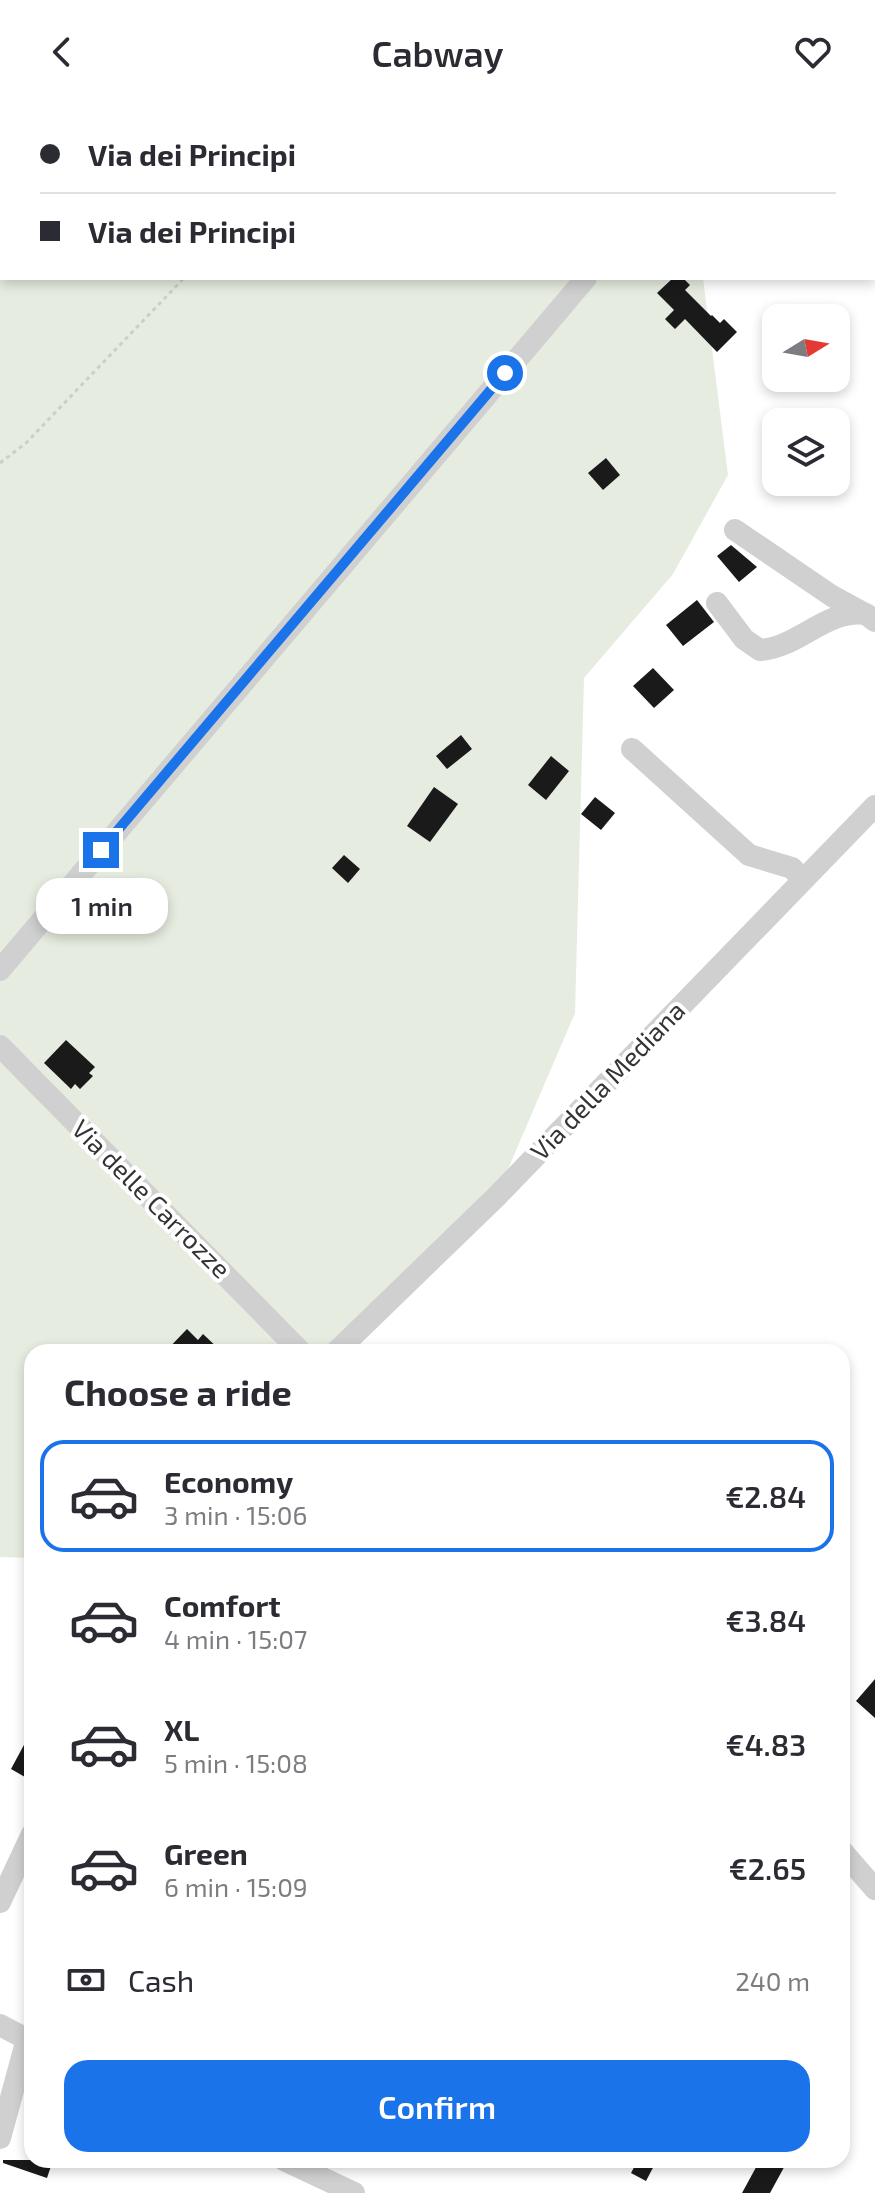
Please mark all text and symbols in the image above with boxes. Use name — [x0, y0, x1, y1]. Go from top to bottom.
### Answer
icon: back — [40, 30, 84, 74]
icon: heart — [791, 30, 835, 74]
text: Cabway — [372, 31, 503, 74]
text: Via dei Principi — [88, 136, 296, 172]
text: Via dei Principi — [88, 213, 296, 249]
north arrow — [762, 304, 850, 392]
map controls — [762, 304, 850, 496]
route start — [487, 355, 523, 391]
button: layers — [762, 408, 850, 496]
route end — [83, 832, 119, 868]
callout: 1 min — [35, 878, 167, 934]
text: 1 min — [71, 890, 133, 921]
street label: Via della Mediana — [523, 994, 690, 1166]
street label: Via delle Carrozze — [66, 1112, 238, 1284]
text: Choose a ride — [64, 1370, 292, 1413]
icon: car — [68, 1460, 140, 1532]
text: Economy — [164, 1463, 293, 1499]
text: €2.84 — [725, 1478, 806, 1514]
text: 3 min · 15:06 — [164, 1499, 307, 1530]
icon: car — [68, 1584, 140, 1656]
text: Comfort — [164, 1587, 281, 1623]
text: €3.84 — [725, 1602, 806, 1638]
text: 4 min · 15:07 — [164, 1623, 307, 1654]
icon: car — [68, 1708, 140, 1780]
text: XL — [164, 1711, 199, 1747]
text: €4.83 — [725, 1726, 806, 1762]
text: 5 min · 15:08 — [164, 1747, 308, 1778]
icon: car — [68, 1832, 140, 1904]
text: Green — [164, 1835, 248, 1871]
text: €2.65 — [729, 1850, 806, 1886]
text: 6 min · 15:09 — [164, 1871, 308, 1902]
icon: cash — [64, 1958, 108, 2002]
text: Cash — [128, 1962, 194, 1998]
text: 240 m — [735, 1965, 810, 1996]
button: Confirm — [64, 2060, 810, 2152]

